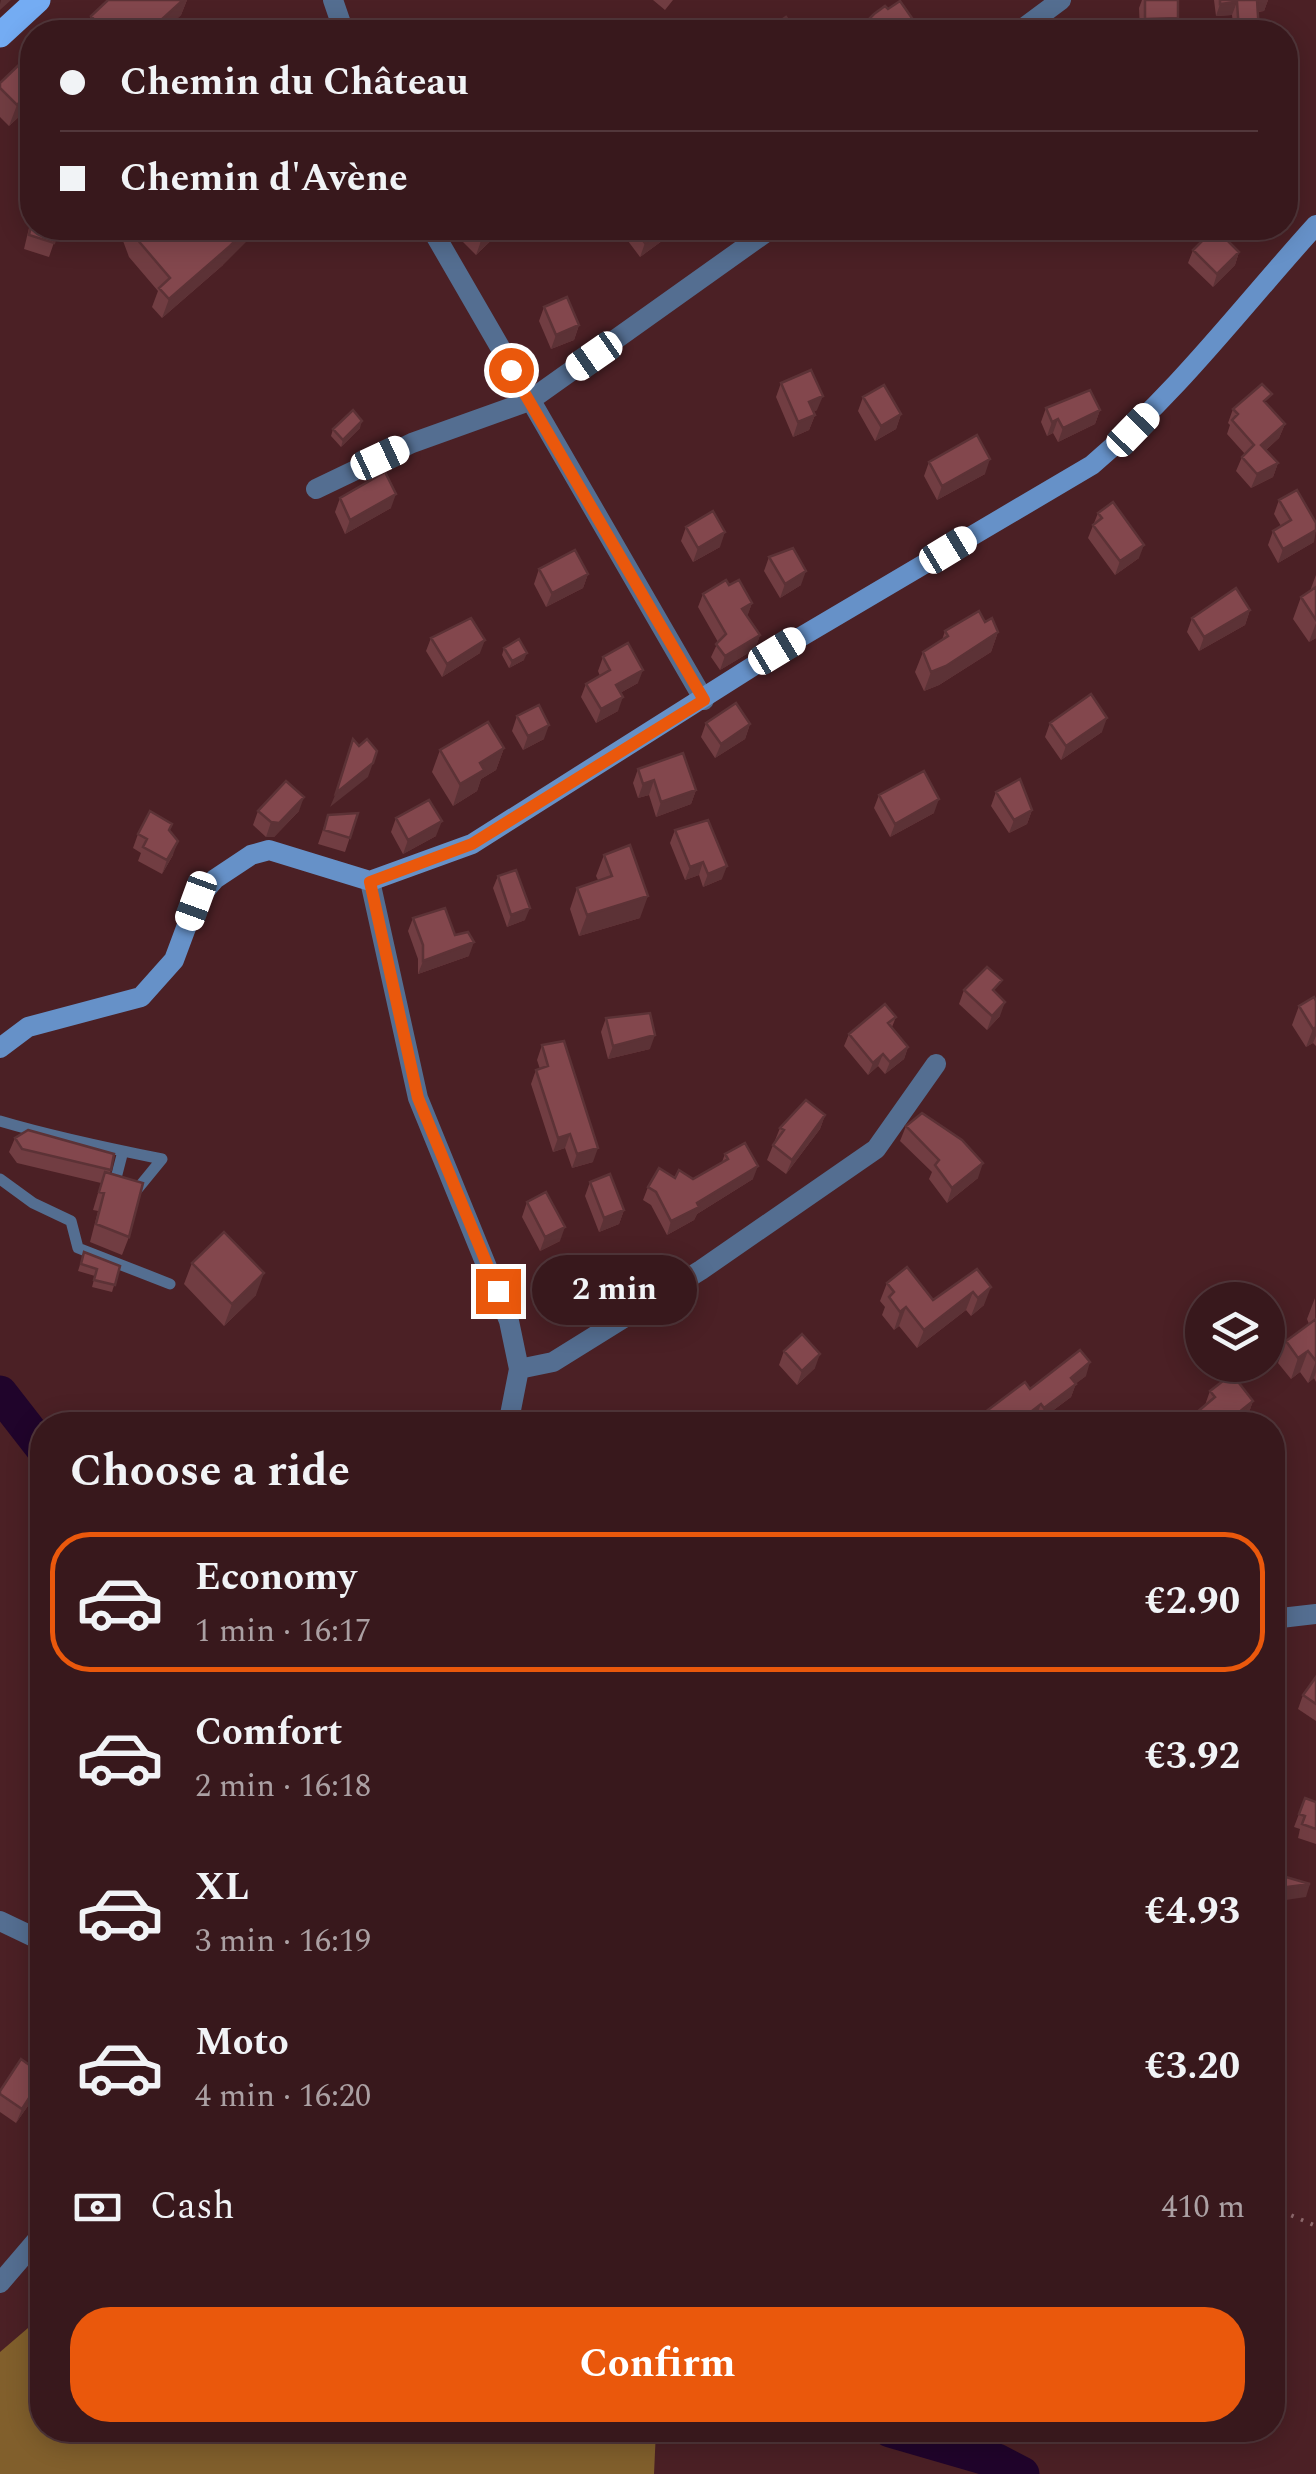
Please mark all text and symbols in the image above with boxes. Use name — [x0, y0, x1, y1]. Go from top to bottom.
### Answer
text: Chemin du Château — [120, 54, 469, 112]
text: Chemin d'Avène — [120, 150, 408, 208]
car — [561, 327, 627, 385]
route start — [489, 348, 534, 393]
car — [1101, 398, 1165, 462]
car — [346, 432, 414, 484]
car — [915, 522, 981, 578]
car — [744, 623, 810, 679]
car — [172, 868, 220, 934]
callout: 2 min — [533, 1256, 698, 1326]
text: 2 min — [572, 1265, 657, 1314]
route end — [476, 1269, 521, 1314]
map controls — [1185, 1282, 1285, 1382]
button: layers — [1185, 1282, 1285, 1382]
text: Choose a ride — [70, 1437, 350, 1506]
text: Economy — [195, 1549, 356, 1607]
icon: car — [75, 1557, 165, 1647]
text: €2.90 — [1145, 1573, 1240, 1631]
text: 1 min · 16:17 — [195, 1607, 371, 1656]
text: Comfort — [195, 1704, 342, 1762]
icon: car — [75, 1712, 165, 1802]
text: €3.92 — [1145, 1728, 1240, 1786]
text: 2 min · 16:18 — [195, 1762, 371, 1811]
text: XL — [195, 1859, 249, 1917]
icon: car — [75, 1867, 165, 1957]
text: €4.93 — [1145, 1883, 1240, 1941]
text: 3 min · 16:19 — [195, 1917, 371, 1966]
text: Moto — [195, 2014, 289, 2072]
icon: car — [75, 2022, 165, 2112]
text: €3.20 — [1145, 2038, 1240, 2096]
text: 4 min · 16:20 — [195, 2072, 371, 2121]
text: Cash — [150, 2178, 235, 2236]
icon: cash — [70, 2180, 125, 2235]
text: 410 m — [1161, 2183, 1245, 2232]
button: Confirm — [70, 2307, 1245, 2422]

